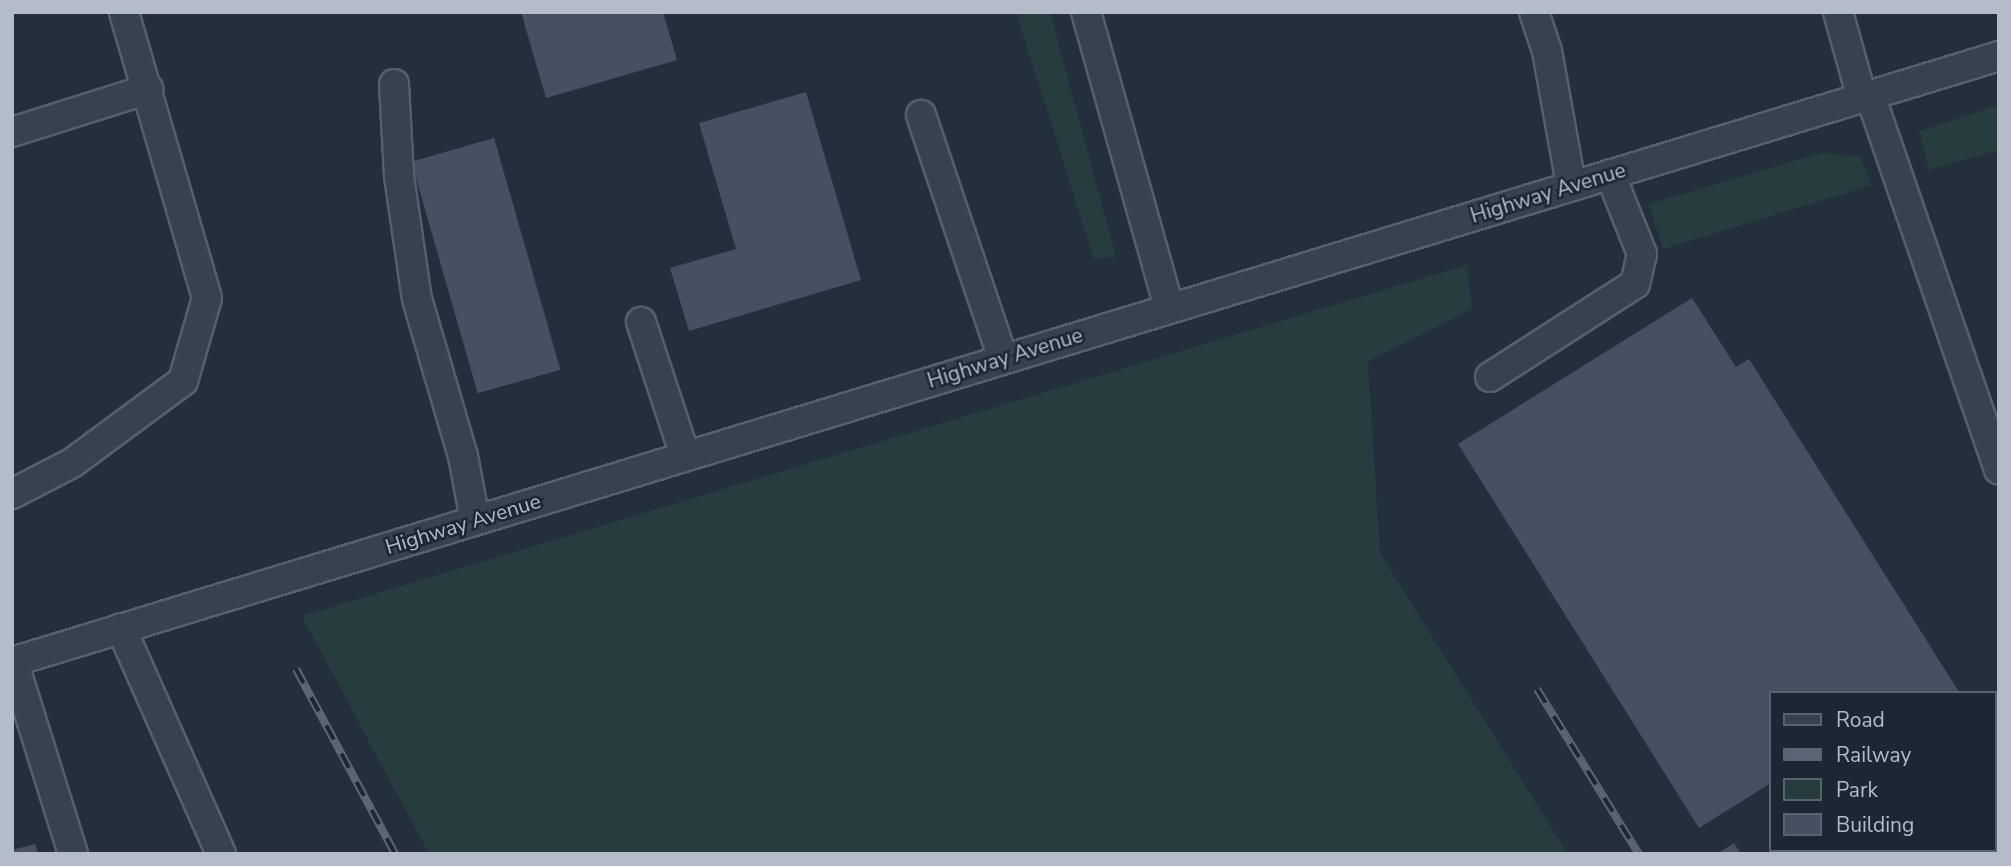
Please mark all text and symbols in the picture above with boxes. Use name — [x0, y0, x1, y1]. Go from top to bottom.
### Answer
street label: Highway Avenue — [1467, 157, 1629, 229]
street label: Highway Avenue — [924, 322, 1086, 394]
street label: Highway Avenue — [382, 488, 544, 560]
legend — [1770, 691, 1997, 852]
text: Road — [1836, 706, 1885, 734]
text: Railway — [1836, 741, 1911, 769]
text: Park — [1836, 776, 1878, 804]
text: Building — [1836, 811, 1914, 839]

